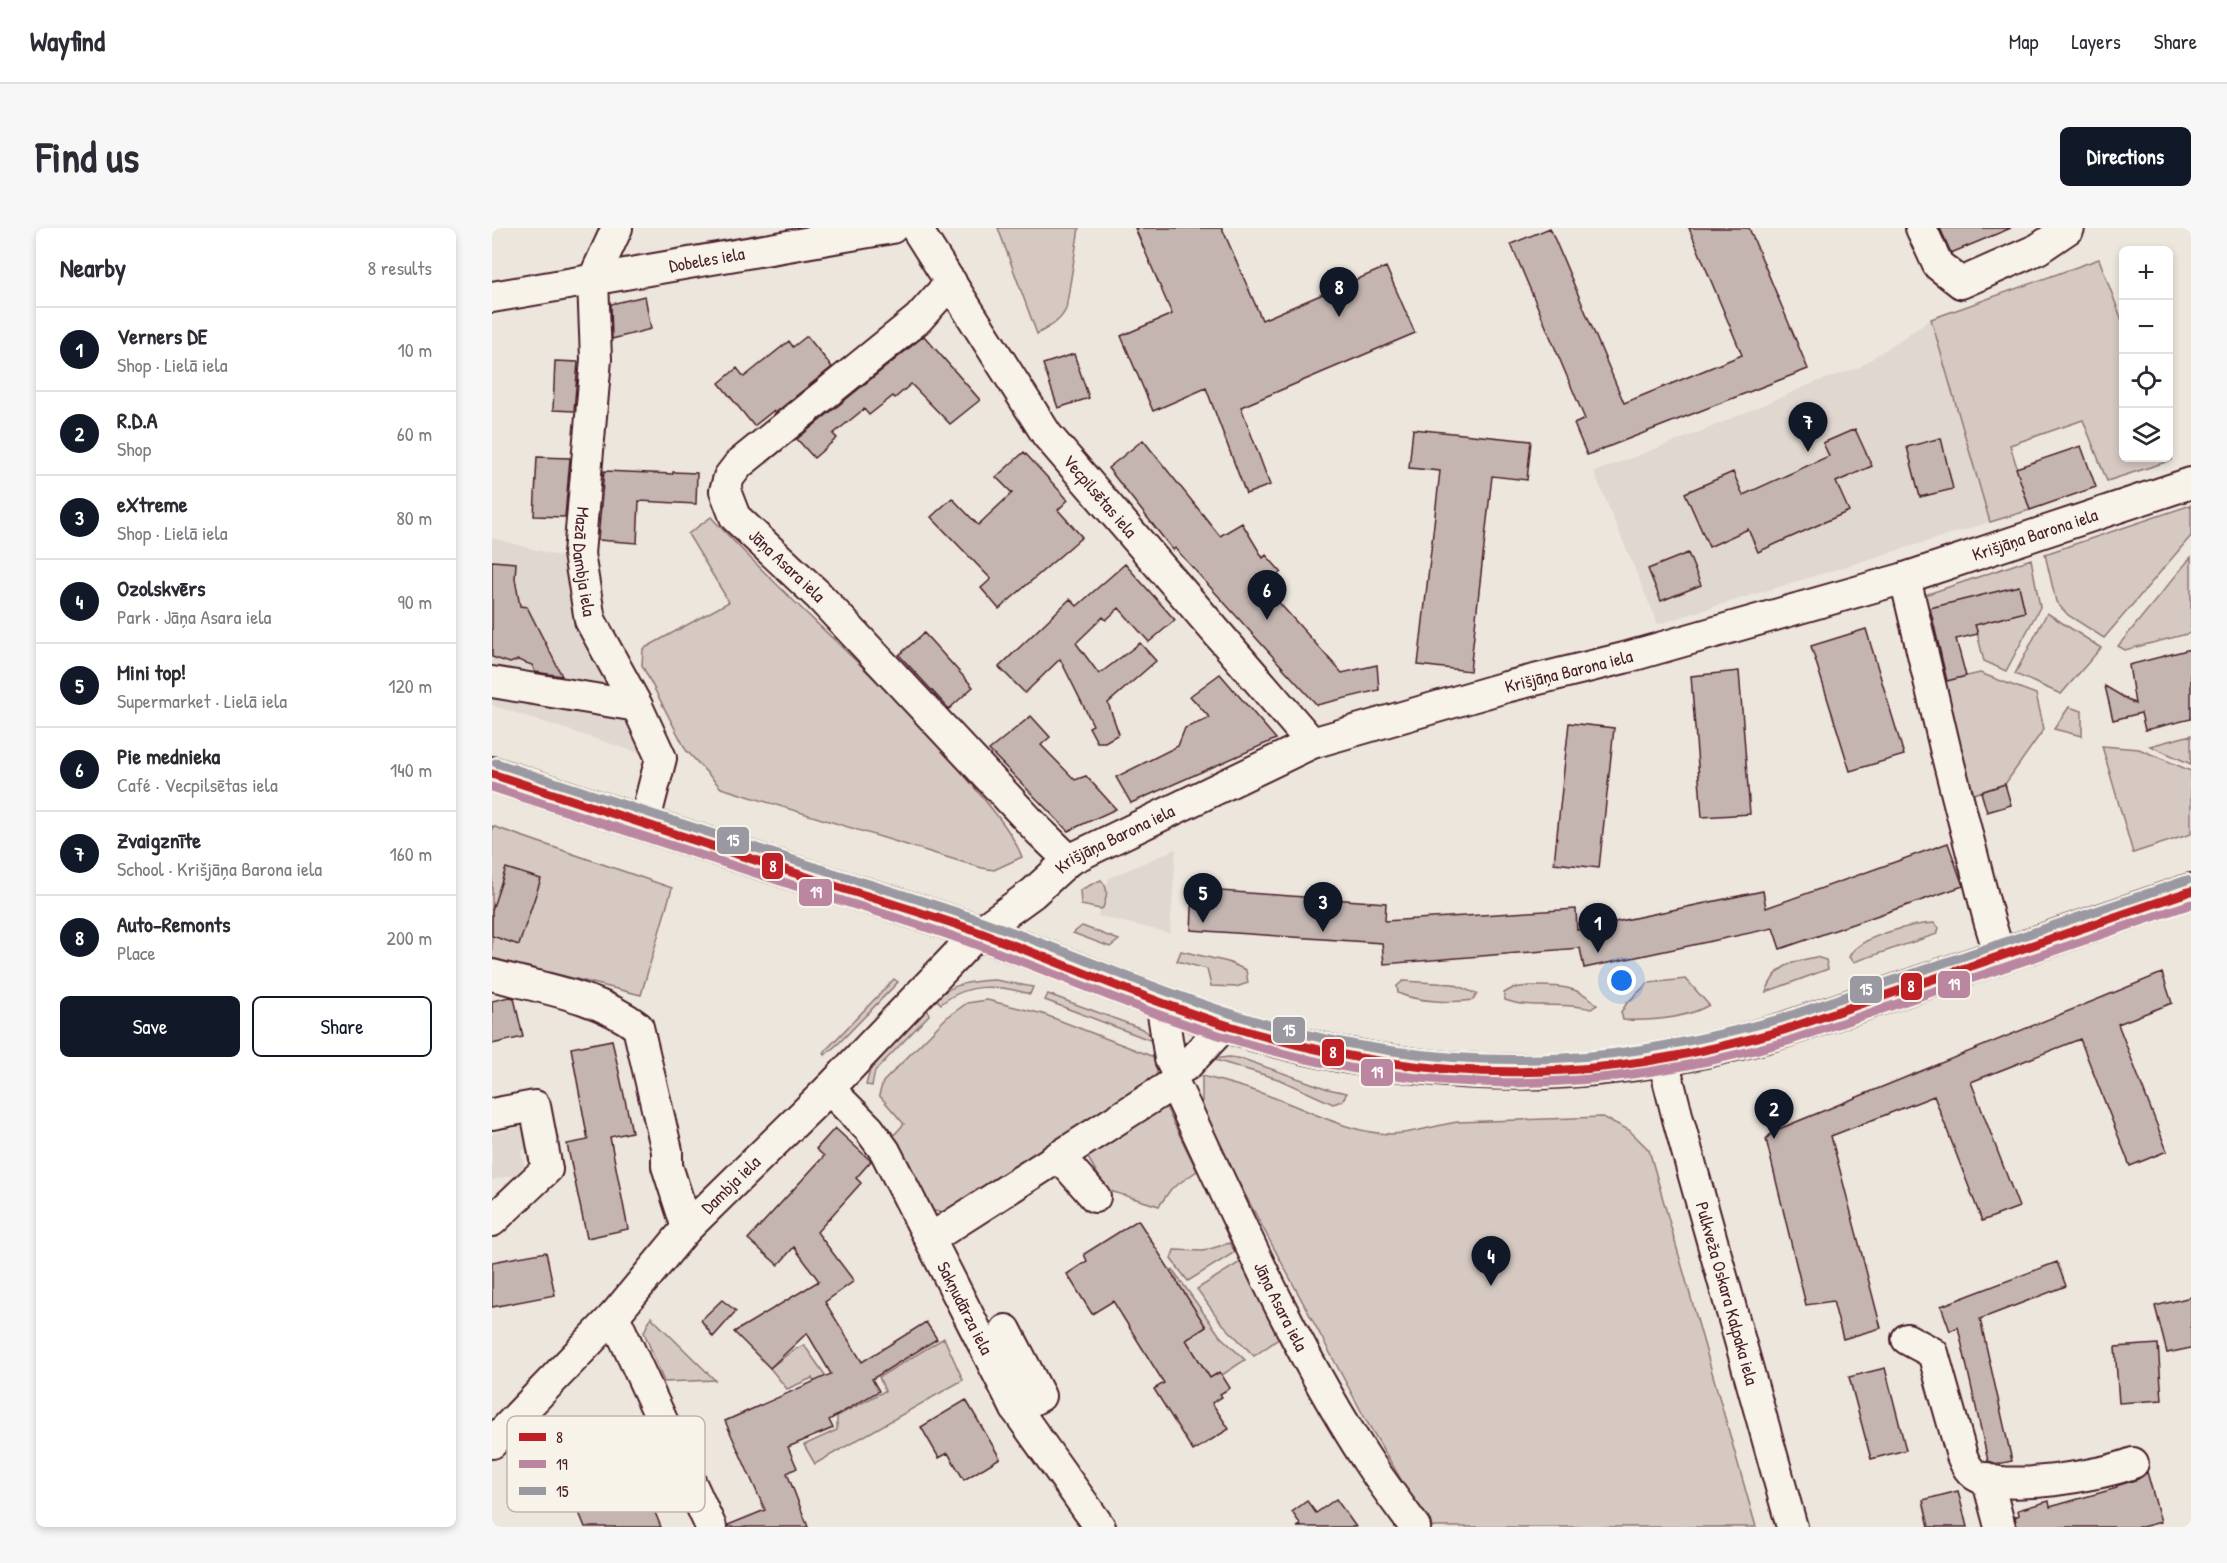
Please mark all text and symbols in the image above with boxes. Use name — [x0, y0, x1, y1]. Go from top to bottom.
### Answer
text: Wayfind — [30, 22, 105, 60]
text: Map — [2009, 27, 2038, 56]
text: Layers — [2071, 27, 2121, 56]
text: Share — [2154, 27, 2197, 56]
button: Directions — [2060, 127, 2191, 186]
text: Find us — [36, 128, 139, 185]
street label: Dobeles iela — [667, 241, 747, 278]
map controls — [2119, 246, 2173, 462]
button: + — [2119, 246, 2173, 300]
text: Nearby — [60, 250, 126, 285]
text: 8 results — [367, 254, 432, 281]
pin: 8 — [1320, 268, 1358, 317]
button: − — [2119, 300, 2173, 354]
text: Verners DE — [117, 321, 207, 351]
text: 1 — [76, 336, 83, 363]
text: 10 m — [398, 336, 432, 363]
text: Shop · Lielā iela — [117, 351, 228, 378]
button: locate — [2119, 354, 2173, 408]
pin: 7 — [1788, 402, 1828, 452]
text: R.D.A — [117, 405, 158, 435]
button: layers — [2119, 408, 2173, 462]
text: 2 — [75, 420, 84, 447]
text: 60 m — [397, 420, 432, 447]
text: Shop — [117, 435, 151, 462]
street label: Vecpilsētas iela — [1057, 449, 1143, 543]
text: eXtreme — [117, 489, 188, 519]
street label: Krišjāņa Barona iela — [1969, 502, 2101, 567]
text: 3 — [75, 504, 84, 531]
text: 80 m — [396, 504, 432, 531]
street label: Mazā Dambja iela — [567, 506, 602, 618]
text: Shop · Lielā iela — [117, 519, 228, 546]
street label: Jāņa Asara iela — [743, 523, 832, 608]
pin: 6 — [1248, 570, 1286, 620]
text: Ozolskvērs — [117, 573, 205, 603]
text: 4 — [76, 588, 83, 615]
text: 90 m — [398, 588, 432, 615]
text: Park · Jāņa Asara iela — [117, 603, 271, 630]
street label: Krišjāņa Barona iela — [1502, 643, 1636, 699]
text: Mini top! — [117, 657, 186, 687]
text: 5 — [75, 672, 84, 699]
text: 120 m — [388, 672, 432, 699]
text: Supermarket · Lielā iela — [117, 687, 287, 714]
text: Pie mednieka — [117, 741, 220, 771]
text: 6 — [76, 756, 83, 783]
text: 140 m — [390, 756, 432, 783]
text: Café · Vecpilsētas iela — [117, 771, 278, 798]
street label: Krišjāņa Barona iela — [1049, 798, 1178, 879]
text: Zvaigznīte — [117, 825, 201, 855]
line badge: 15 — [716, 826, 750, 855]
text: 15 — [727, 829, 740, 851]
text: 7 — [75, 840, 84, 867]
text: 160 m — [390, 840, 432, 867]
line badge: 8 — [761, 852, 784, 880]
text: School · Krišjāņa Barona iela — [117, 855, 322, 882]
text: 8 — [770, 855, 777, 877]
pin: 5 — [1184, 874, 1222, 923]
line badge: 19 — [798, 878, 833, 907]
text: 19 — [810, 881, 822, 903]
pin: 3 — [1304, 882, 1342, 932]
pin: 1 — [1578, 904, 1618, 953]
text: Auto-Remonts — [117, 909, 230, 939]
text: 8 — [75, 924, 84, 951]
text: 200 m — [387, 924, 432, 951]
text: Place — [117, 939, 156, 966]
your location — [1607, 966, 1636, 995]
line badge: 19 — [1937, 970, 1971, 999]
line badge: 8 — [1900, 972, 1923, 1001]
text: 19 — [1948, 973, 1960, 995]
line badge: 15 — [1849, 975, 1883, 1004]
text: 8 — [1908, 975, 1915, 997]
text: 15 — [1860, 978, 1873, 1000]
button: Save — [60, 996, 240, 1057]
button: Share — [252, 996, 432, 1057]
line badge: 15 — [1272, 1016, 1306, 1044]
text: 15 — [1283, 1019, 1296, 1041]
line badge: 8 — [1321, 1038, 1345, 1067]
text: 8 — [1330, 1041, 1337, 1063]
line badge: 19 — [1360, 1058, 1394, 1087]
text: 19 — [1371, 1061, 1383, 1083]
pin: 2 — [1754, 1090, 1794, 1139]
street label: Dambja iela — [696, 1150, 766, 1219]
street label: Pulkveža Oskara Kalpaka iela — [1690, 1199, 1765, 1388]
pin: 4 — [1472, 1236, 1510, 1286]
street label: Sakņudārza iela — [931, 1257, 999, 1359]
street label: Jāņa Asara iela — [1248, 1258, 1314, 1356]
legend — [507, 1416, 705, 1512]
text: 8 — [556, 1426, 563, 1448]
text: 19 — [556, 1453, 568, 1475]
text: 15 — [556, 1480, 569, 1502]

